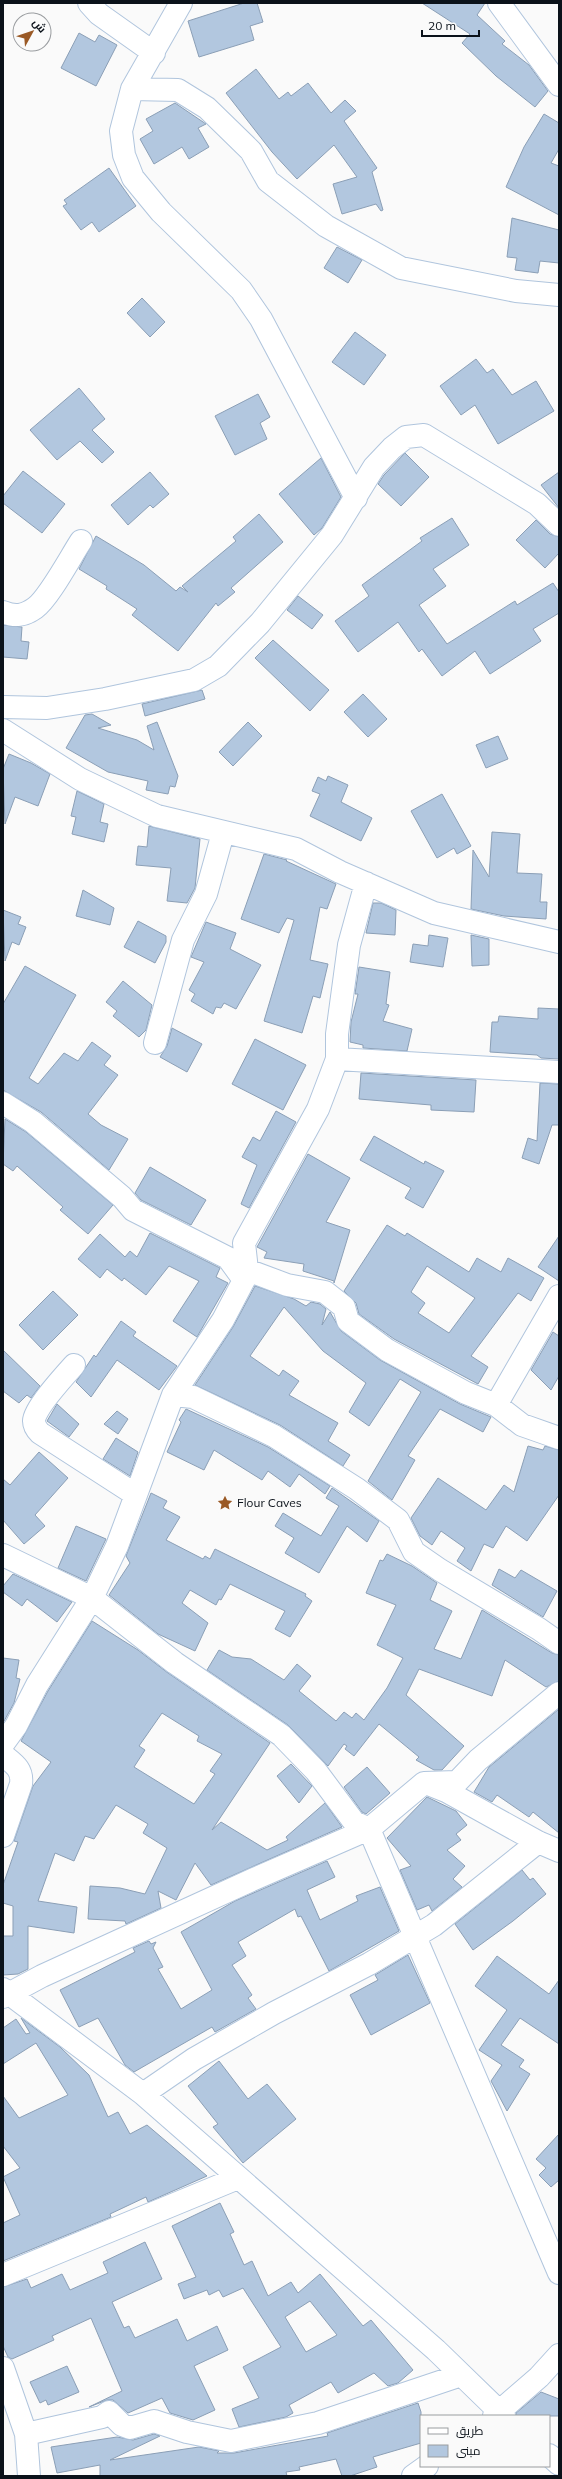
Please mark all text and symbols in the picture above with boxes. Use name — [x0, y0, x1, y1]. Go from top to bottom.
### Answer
north arrow — [12, 12, 52, 52]
scale bar — [422, 12, 479, 38]
text: ش — [30, 16, 50, 35]
text: 20 m — [428, 18, 456, 33]
place icon: Flour Caves — [216, 1494, 234, 1512]
place label: Flour Caves — [237, 1495, 302, 1510]
legend — [420, 2415, 550, 2467]
text: طريق — [456, 2423, 484, 2438]
text: مبنى — [456, 2443, 481, 2458]

